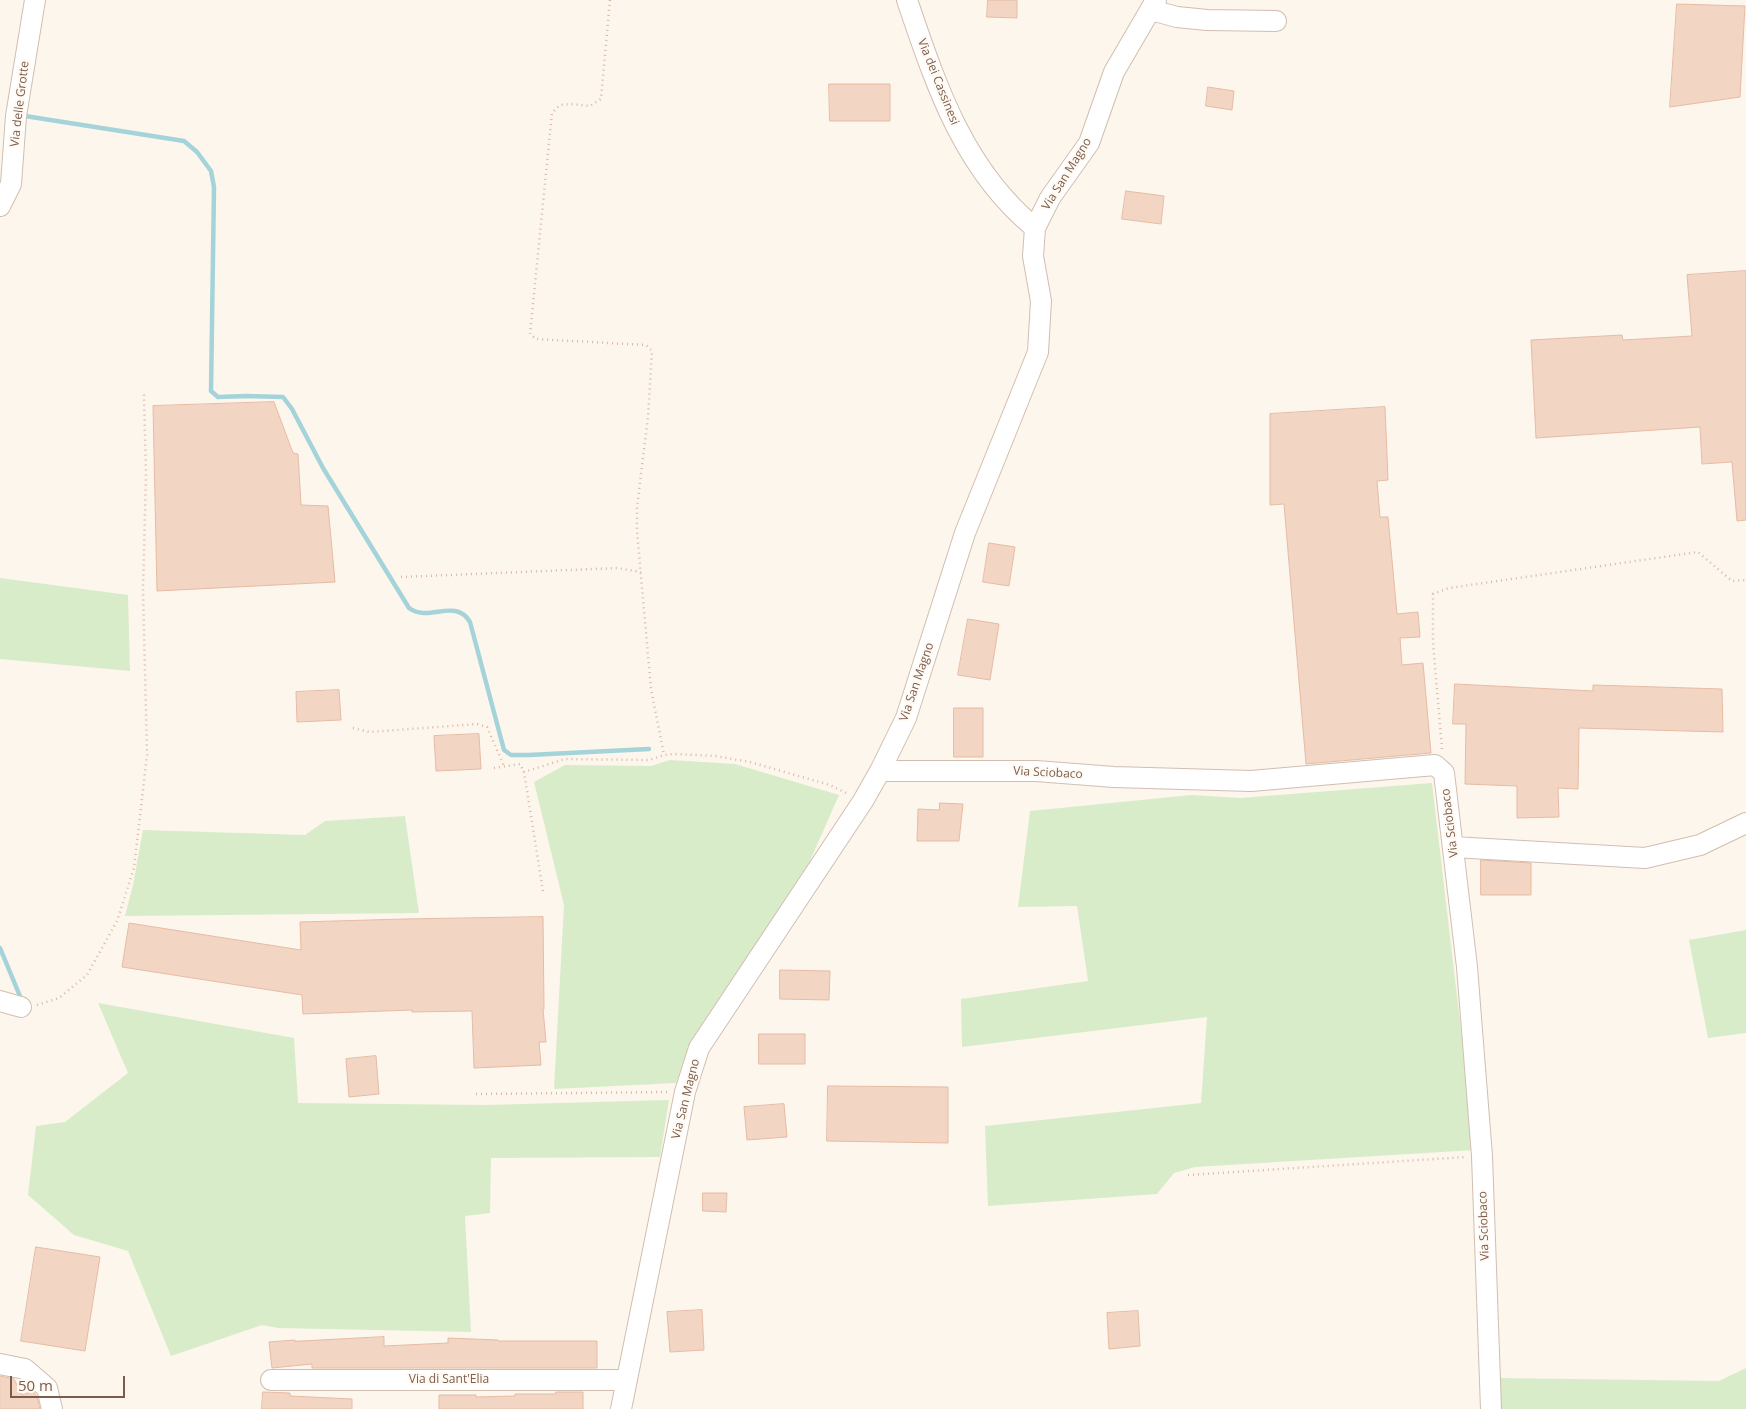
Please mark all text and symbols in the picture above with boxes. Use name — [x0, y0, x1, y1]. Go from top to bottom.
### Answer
street label: Via dei Cassinesi — [914, 37, 962, 127]
street label: Via delle Grotte — [8, 60, 32, 148]
street label: Via San Magno — [1039, 135, 1095, 213]
street label: Via San Magno — [897, 641, 937, 723]
street label: Via Sciobaco — [1013, 764, 1083, 782]
street label: Via Sciobaco — [1439, 788, 1461, 858]
street label: Via San Magno — [669, 1057, 703, 1141]
street label: Via Sciobaco — [1476, 1191, 1492, 1261]
scale bar — [12, 1366, 128, 1398]
street label: Via di Sant'Elia — [409, 1373, 489, 1387]
text: 50 m — [18, 1375, 53, 1395]

